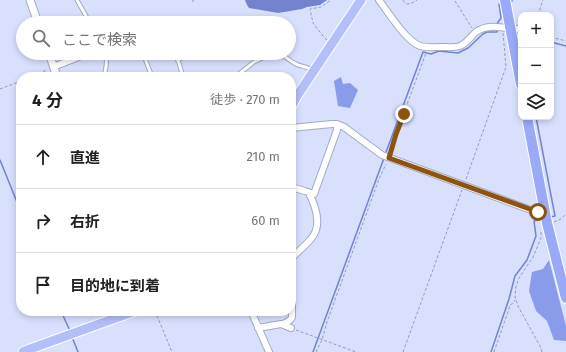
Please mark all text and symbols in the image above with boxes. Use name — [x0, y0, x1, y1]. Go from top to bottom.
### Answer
map controls — [518, 12, 554, 120]
button: + — [518, 12, 554, 48]
search box — [16, 16, 296, 60]
icon: search — [30, 27, 52, 49]
text: ここで検索 — [62, 31, 137, 49]
button: − — [518, 48, 554, 84]
button: layers — [518, 84, 554, 120]
text: 4 分 — [32, 90, 63, 111]
text: 徒歩 · 270 m — [210, 92, 280, 107]
route end — [395, 105, 413, 123]
icon: ahead — [32, 146, 54, 168]
text: 直進 — [70, 149, 100, 167]
text: 210 m — [246, 149, 280, 164]
route start — [529, 203, 547, 221]
icon: right — [32, 210, 54, 232]
text: 右折 — [70, 213, 100, 231]
text: 60 m — [251, 213, 280, 228]
icon: arrive — [32, 274, 54, 296]
text: 目的地に到着 — [70, 277, 160, 295]

